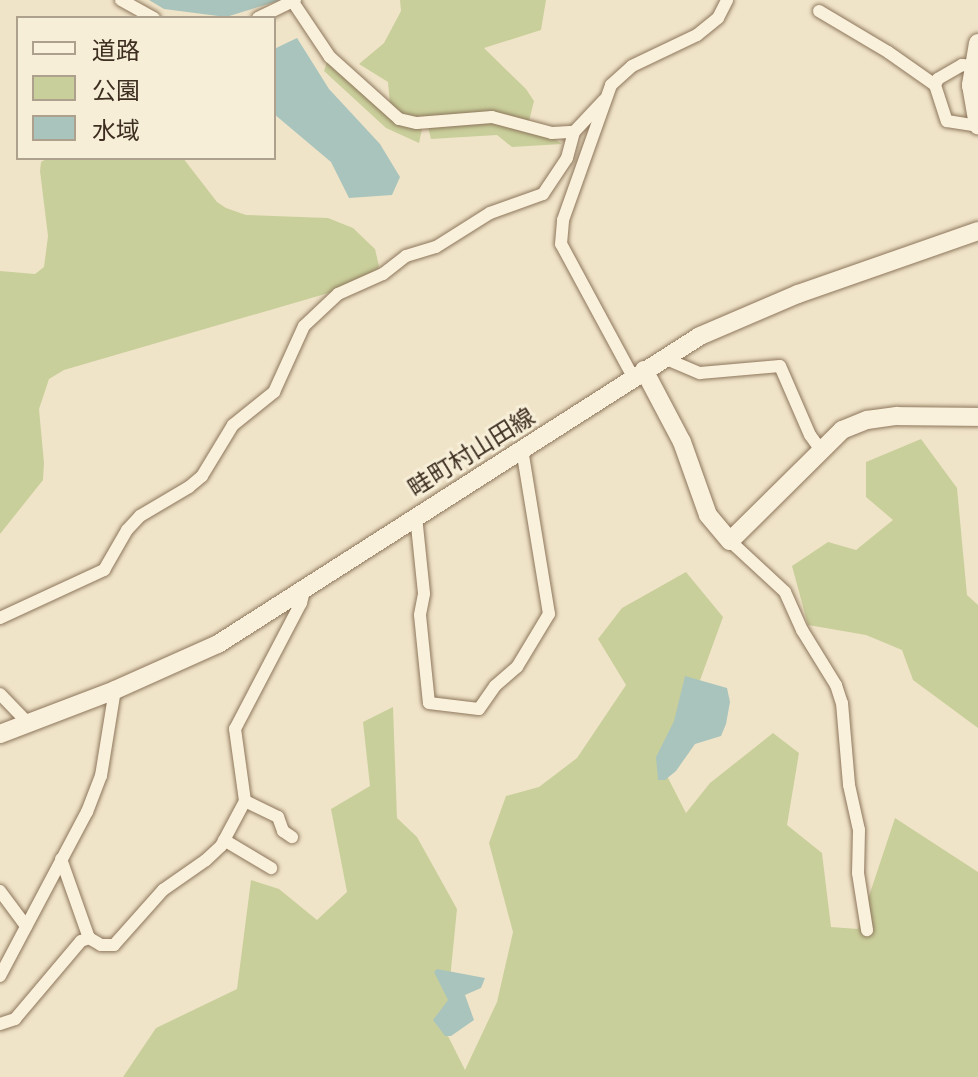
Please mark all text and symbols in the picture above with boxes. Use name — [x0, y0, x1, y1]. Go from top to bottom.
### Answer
legend — [16, 16, 276, 160]
text: 道路 — [92, 37, 140, 65]
text: 公園 — [92, 77, 140, 105]
text: 水域 — [92, 117, 140, 145]
street label: 畦町村山田線 — [403, 403, 541, 503]

